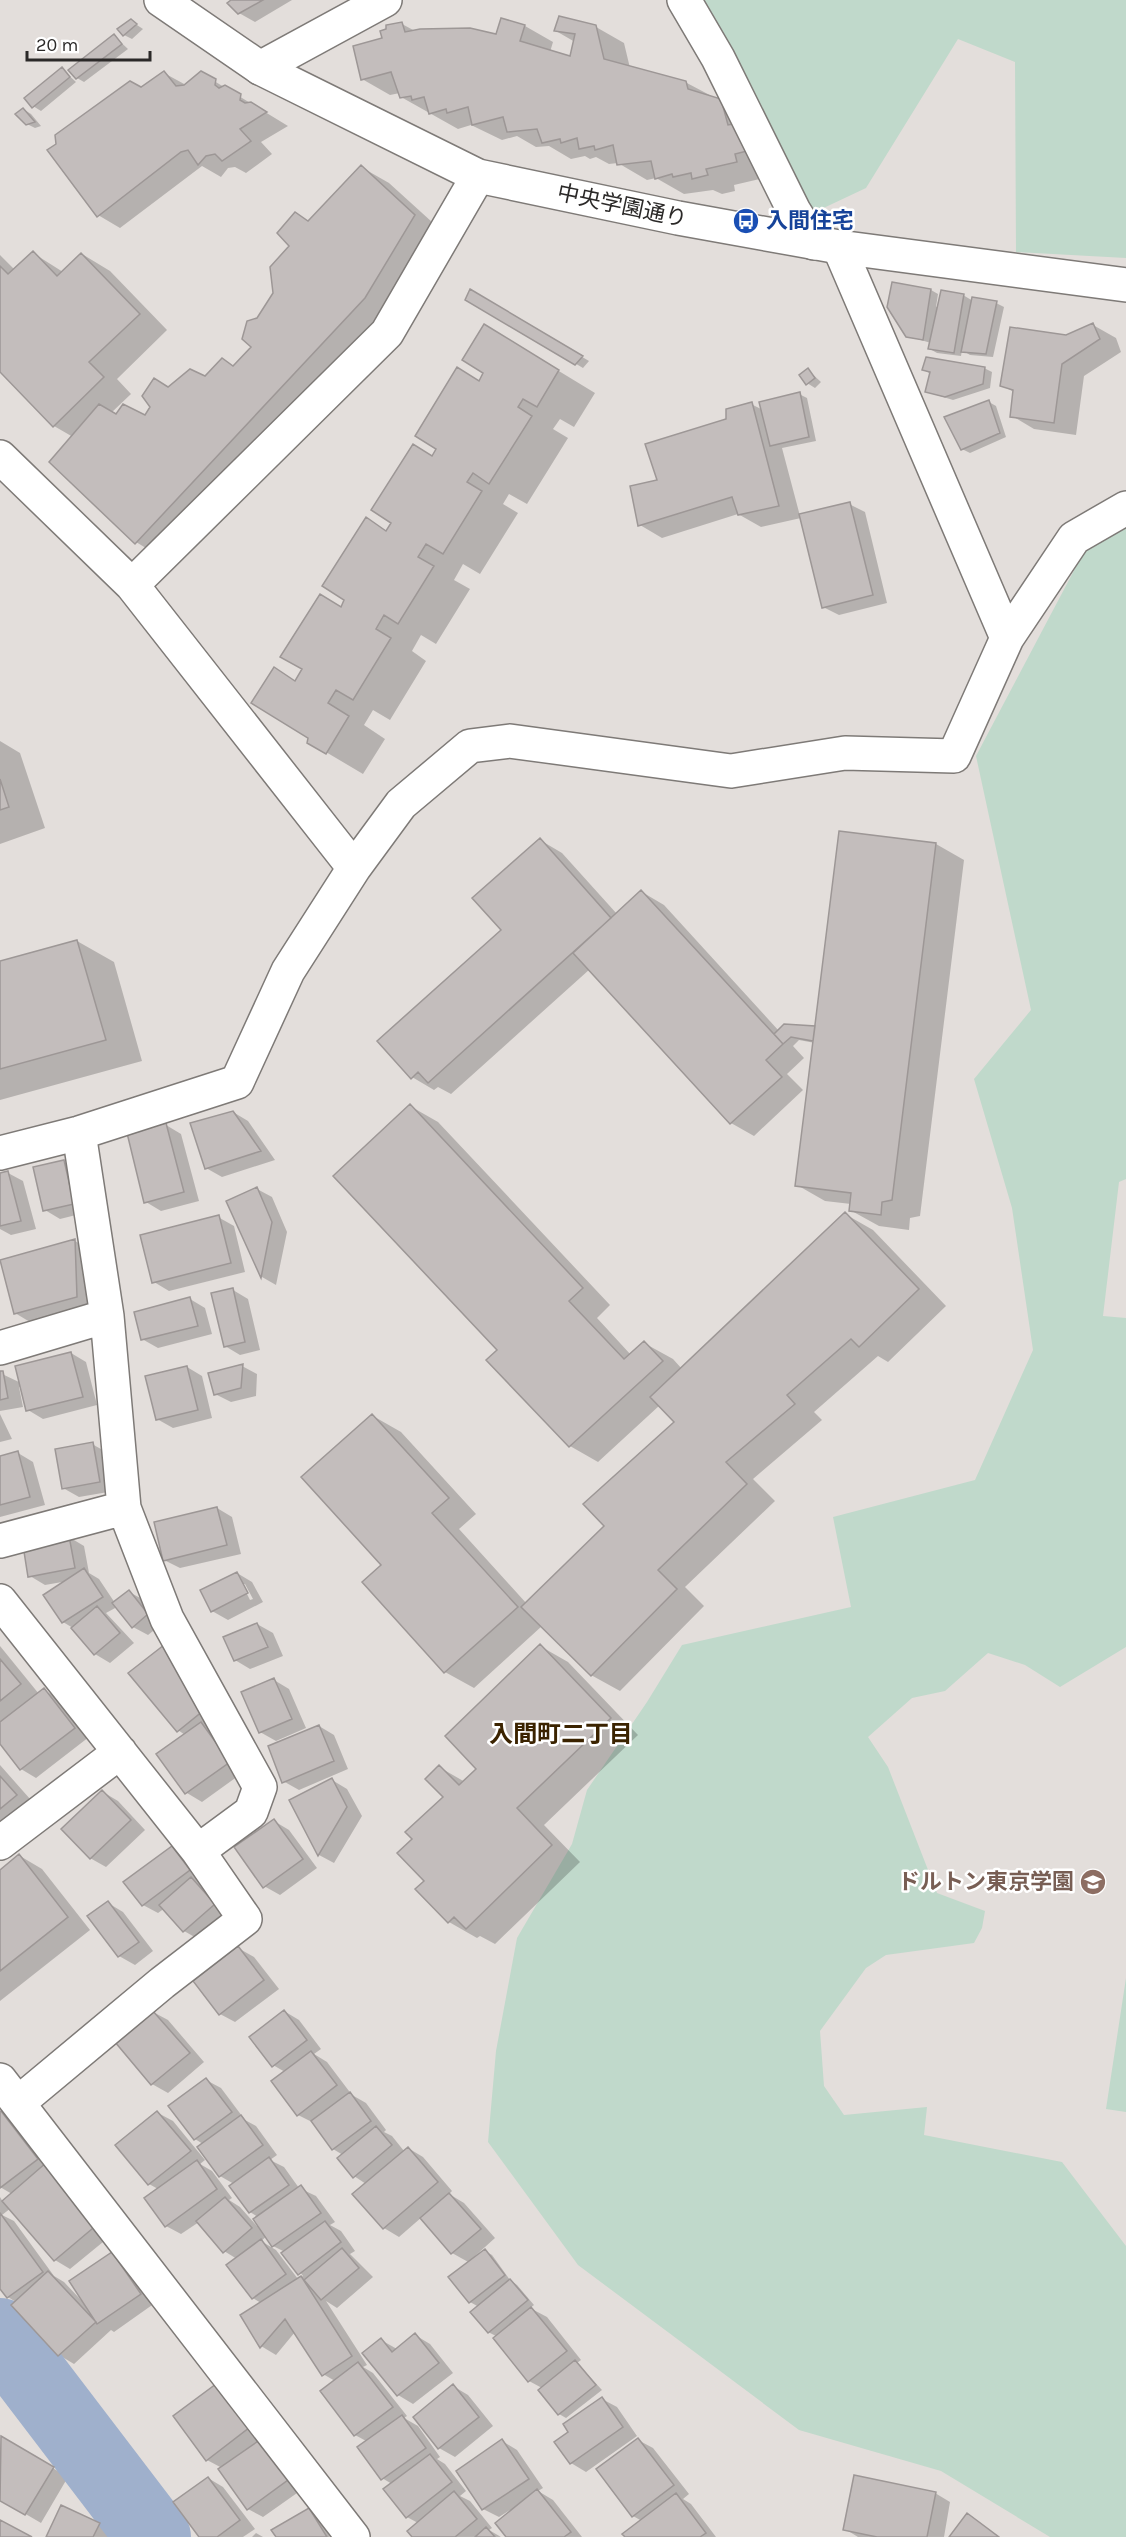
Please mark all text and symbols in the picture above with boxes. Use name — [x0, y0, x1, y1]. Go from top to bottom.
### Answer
scale bar — [27, 24, 150, 62]
text: 20 m — [36, 34, 78, 56]
street label: 中央学園通り — [555, 180, 689, 232]
bus stop icon: 入間住宅 — [731, 206, 761, 236]
place label: 入間住宅 — [766, 208, 854, 234]
district label: 入間町二丁目 — [489, 1720, 633, 1748]
school or university icon: ドルトン東京学園 — [1078, 1867, 1108, 1897]
place label: ドルトン東京学園 — [898, 1869, 1074, 1895]

